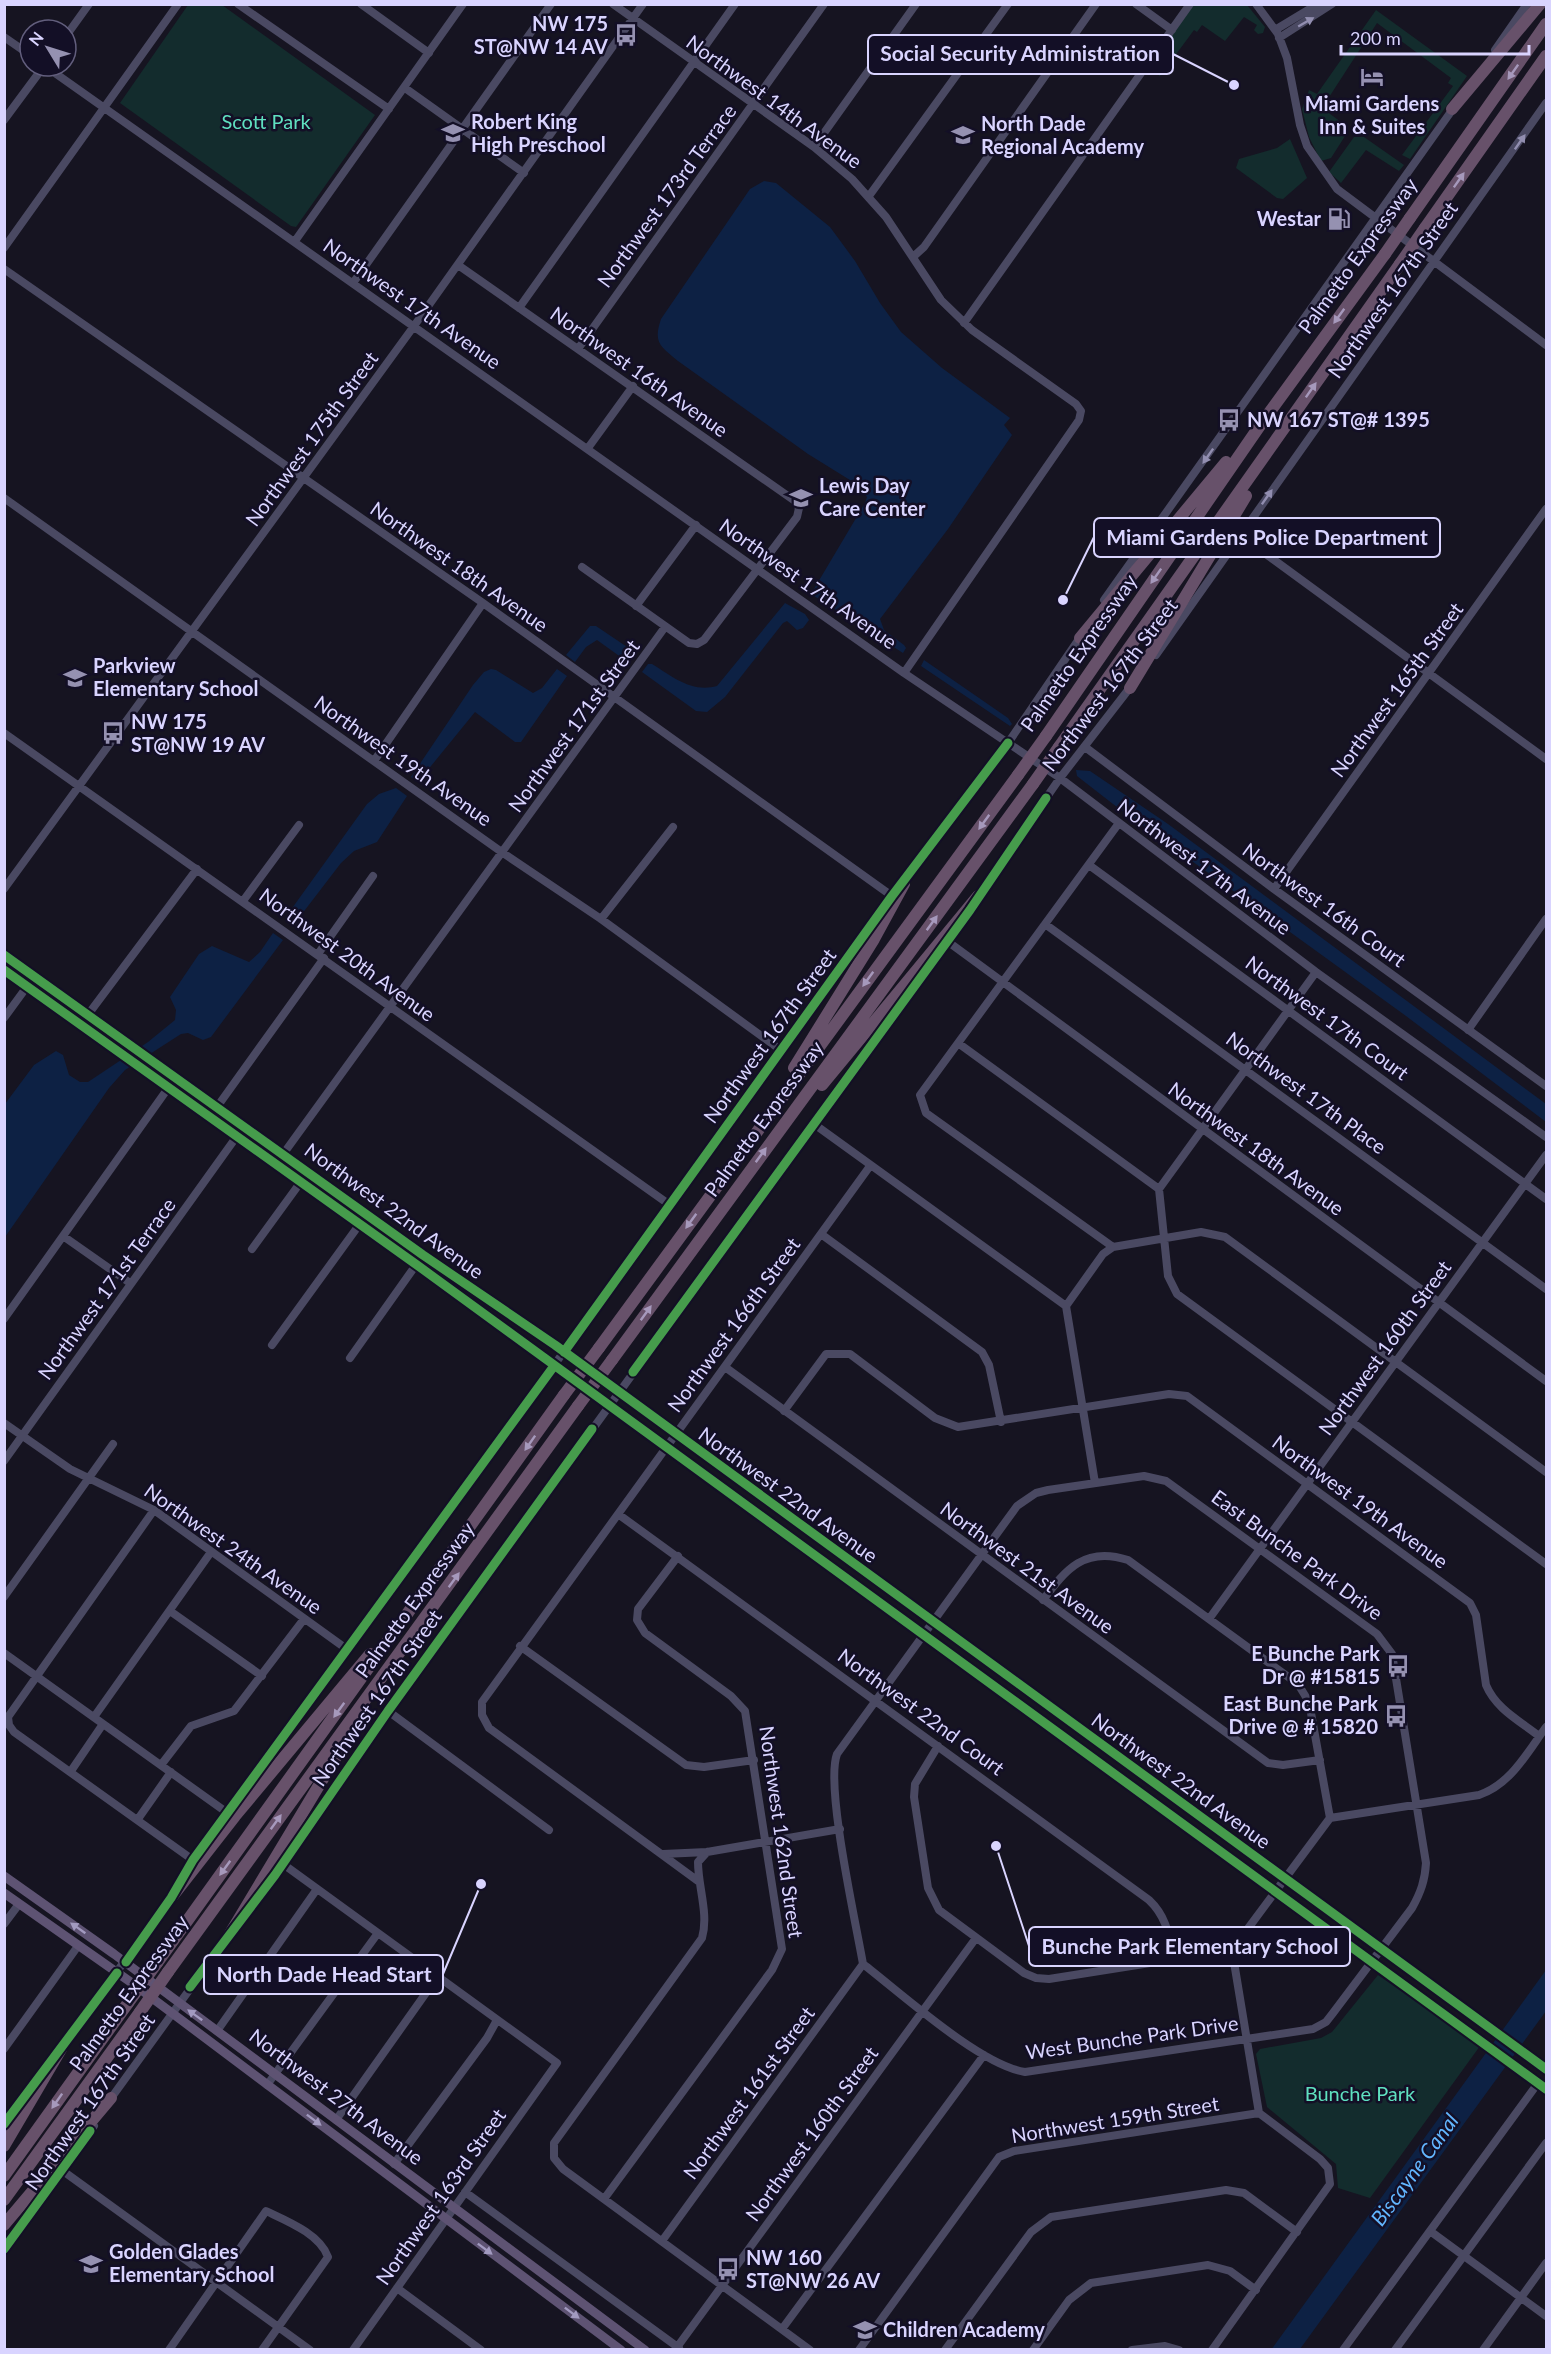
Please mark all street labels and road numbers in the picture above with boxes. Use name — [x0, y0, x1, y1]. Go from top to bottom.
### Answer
street label: Northwest 14th Avenue — [682, 29, 867, 173]
street label: Northwest 173rd Terrace — [592, 99, 741, 292]
street label: Palmetto Expressway — [1293, 172, 1422, 338]
street label: Northwest 167th Street — [1322, 197, 1462, 382]
street label: Northwest 17th Avenue — [319, 233, 506, 374]
street label: Northwest 16th Avenue — [546, 301, 733, 442]
street label: Northwest 175th Street — [240, 346, 383, 530]
street label: Northwest 18th Avenue — [366, 496, 553, 637]
street label: Northwest 17th Avenue — [715, 513, 902, 654]
street label: Palmetto Expressway — [1015, 569, 1142, 736]
street label: Northwest 167th Street — [1036, 593, 1182, 775]
street label: Northwest 165th Street — [1325, 597, 1468, 781]
street label: Northwest 171st Street — [503, 634, 644, 816]
street label: Northwest 19th Avenue — [310, 690, 497, 831]
street label: Northwest 17th Avenue — [1113, 793, 1296, 939]
street label: Northwest 16th Court — [1238, 837, 1411, 971]
street label: Northwest 20th Avenue — [255, 882, 440, 1026]
street label: Northwest 167th Street — [698, 943, 841, 1127]
street label: Northwest 17th Court — [1241, 950, 1414, 1084]
street label: Northwest 17th Place — [1222, 1026, 1391, 1158]
street label: Palmetto Expressway — [699, 1035, 828, 1201]
street label: Northwest 18th Avenue — [1164, 1076, 1349, 1220]
street label: Northwest 22nd Avenue — [300, 1137, 489, 1283]
street label: Northwest 171st Terrace — [32, 1193, 180, 1384]
street label: Northwest 166th Street — [662, 1232, 805, 1416]
street label: Northwest 160th Street — [1313, 1255, 1456, 1439]
street label: Northwest 22nd Avenue — [694, 1421, 883, 1567]
street label: Northwest 19th Avenue — [1268, 1429, 1453, 1573]
street label: Northwest 24th Avenue — [140, 1478, 327, 1619]
street label: East Bunche Park Drive — [1207, 1484, 1388, 1624]
street label: Northwest 21st Avenue — [936, 1496, 1119, 1638]
street label: Palmetto Expressway — [350, 1516, 479, 1682]
street label: Northwest 167th Street — [306, 1605, 446, 1790]
street label: Northwest 22nd Court — [834, 1643, 1009, 1780]
street label: Northwest 22nd Avenue — [1087, 1707, 1276, 1853]
street label: Northwest 162nd Street — [755, 1724, 809, 1939]
street label: Palmetto Expressway — [64, 1909, 193, 2075]
street label: Northwest 161st Street — [678, 2001, 819, 2183]
street label: Northwest 167th Street — [19, 2009, 159, 2194]
street label: West Bunche Park Drive — [1024, 2010, 1240, 2064]
street label: Northwest 27th Avenue — [245, 2023, 428, 2169]
street label: Northwest 160th Street — [740, 2041, 883, 2225]
street label: Northwest 159th Street — [1009, 2091, 1220, 2147]
street label: Northwest 163rd Street — [370, 2104, 510, 2289]

